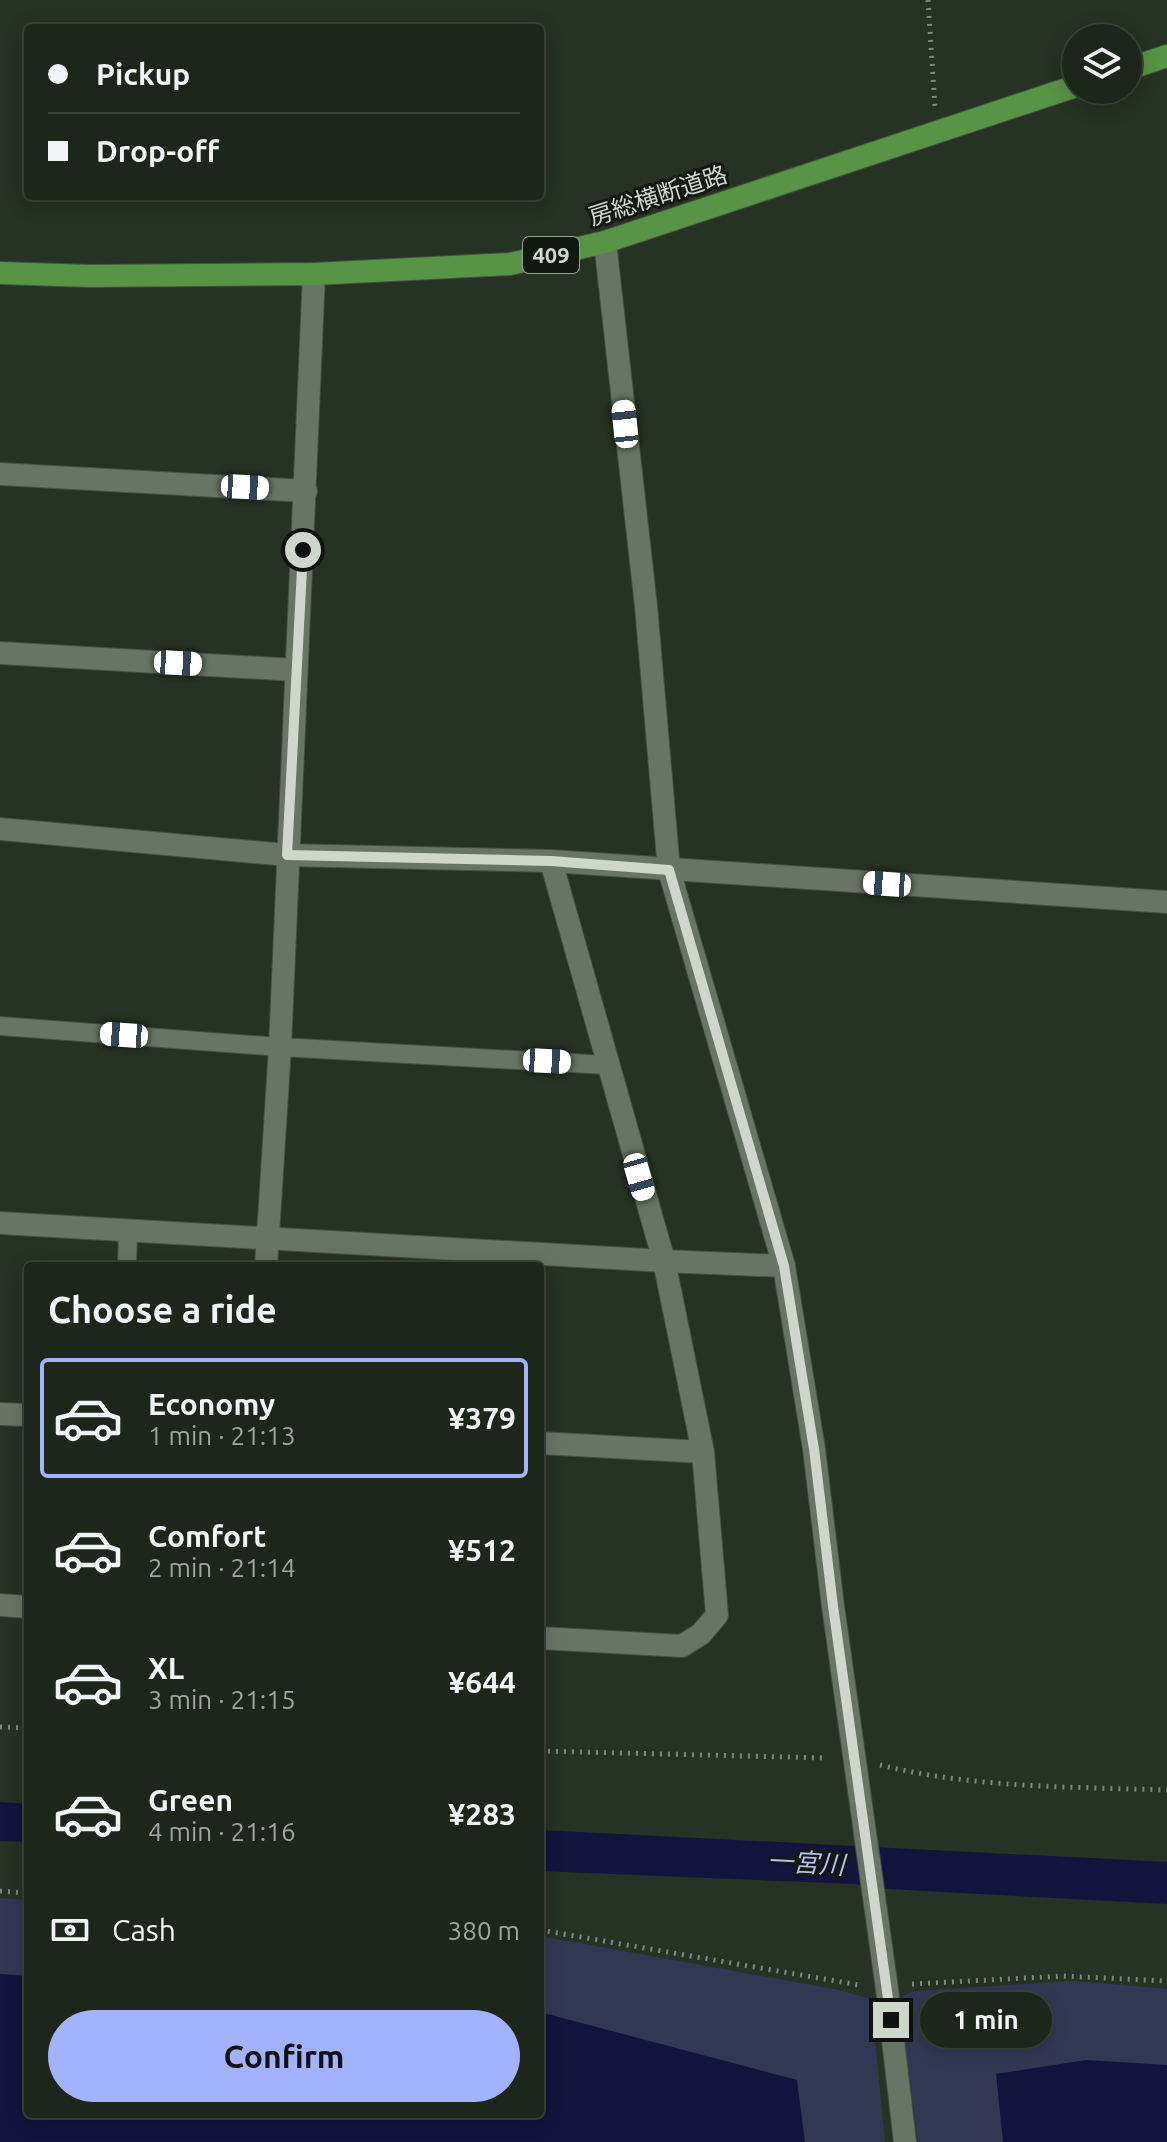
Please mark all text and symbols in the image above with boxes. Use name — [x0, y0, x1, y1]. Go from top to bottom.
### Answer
map controls — [1062, 24, 1142, 104]
button: layers — [1062, 24, 1142, 104]
text: Pickup — [96, 57, 190, 91]
text: Drop-off — [96, 134, 219, 168]
street label: 房総横断道路 — [585, 160, 730, 231]
road number: 409 — [523, 237, 579, 273]
car — [611, 399, 639, 449]
car — [220, 474, 270, 500]
route start — [285, 532, 321, 568]
car — [153, 650, 203, 676]
car — [862, 870, 912, 898]
car — [99, 1021, 149, 1049]
car — [522, 1048, 572, 1074]
car — [621, 1151, 657, 1203]
text: Choose a ride — [48, 1289, 277, 1330]
icon: car — [52, 1382, 124, 1454]
text: Economy — [148, 1387, 275, 1421]
text: ¥379 — [448, 1401, 516, 1435]
text: 1 min · 21:13 — [148, 1421, 296, 1450]
icon: car — [52, 1514, 124, 1586]
text: Comfort — [148, 1519, 266, 1553]
text: ¥512 — [448, 1533, 516, 1567]
text: 2 min · 21:14 — [148, 1553, 296, 1582]
icon: car — [52, 1646, 124, 1718]
text: XL — [148, 1651, 184, 1685]
text: ¥644 — [448, 1665, 516, 1699]
text: 3 min · 21:15 — [148, 1685, 296, 1714]
icon: car — [52, 1778, 124, 1850]
text: Green — [148, 1783, 233, 1817]
text: ¥283 — [448, 1797, 516, 1831]
text: 4 min · 21:16 — [148, 1817, 296, 1846]
water label: 一宮川 — [766, 1846, 849, 1879]
icon: cash — [48, 1908, 92, 1952]
text: Cash — [112, 1913, 176, 1947]
text: 380 m — [448, 1916, 520, 1945]
callout: 1 min — [919, 1992, 1051, 2048]
route end — [873, 2002, 909, 2038]
text: 1 min — [953, 2005, 1019, 2034]
button: Confirm — [48, 2010, 520, 2102]

